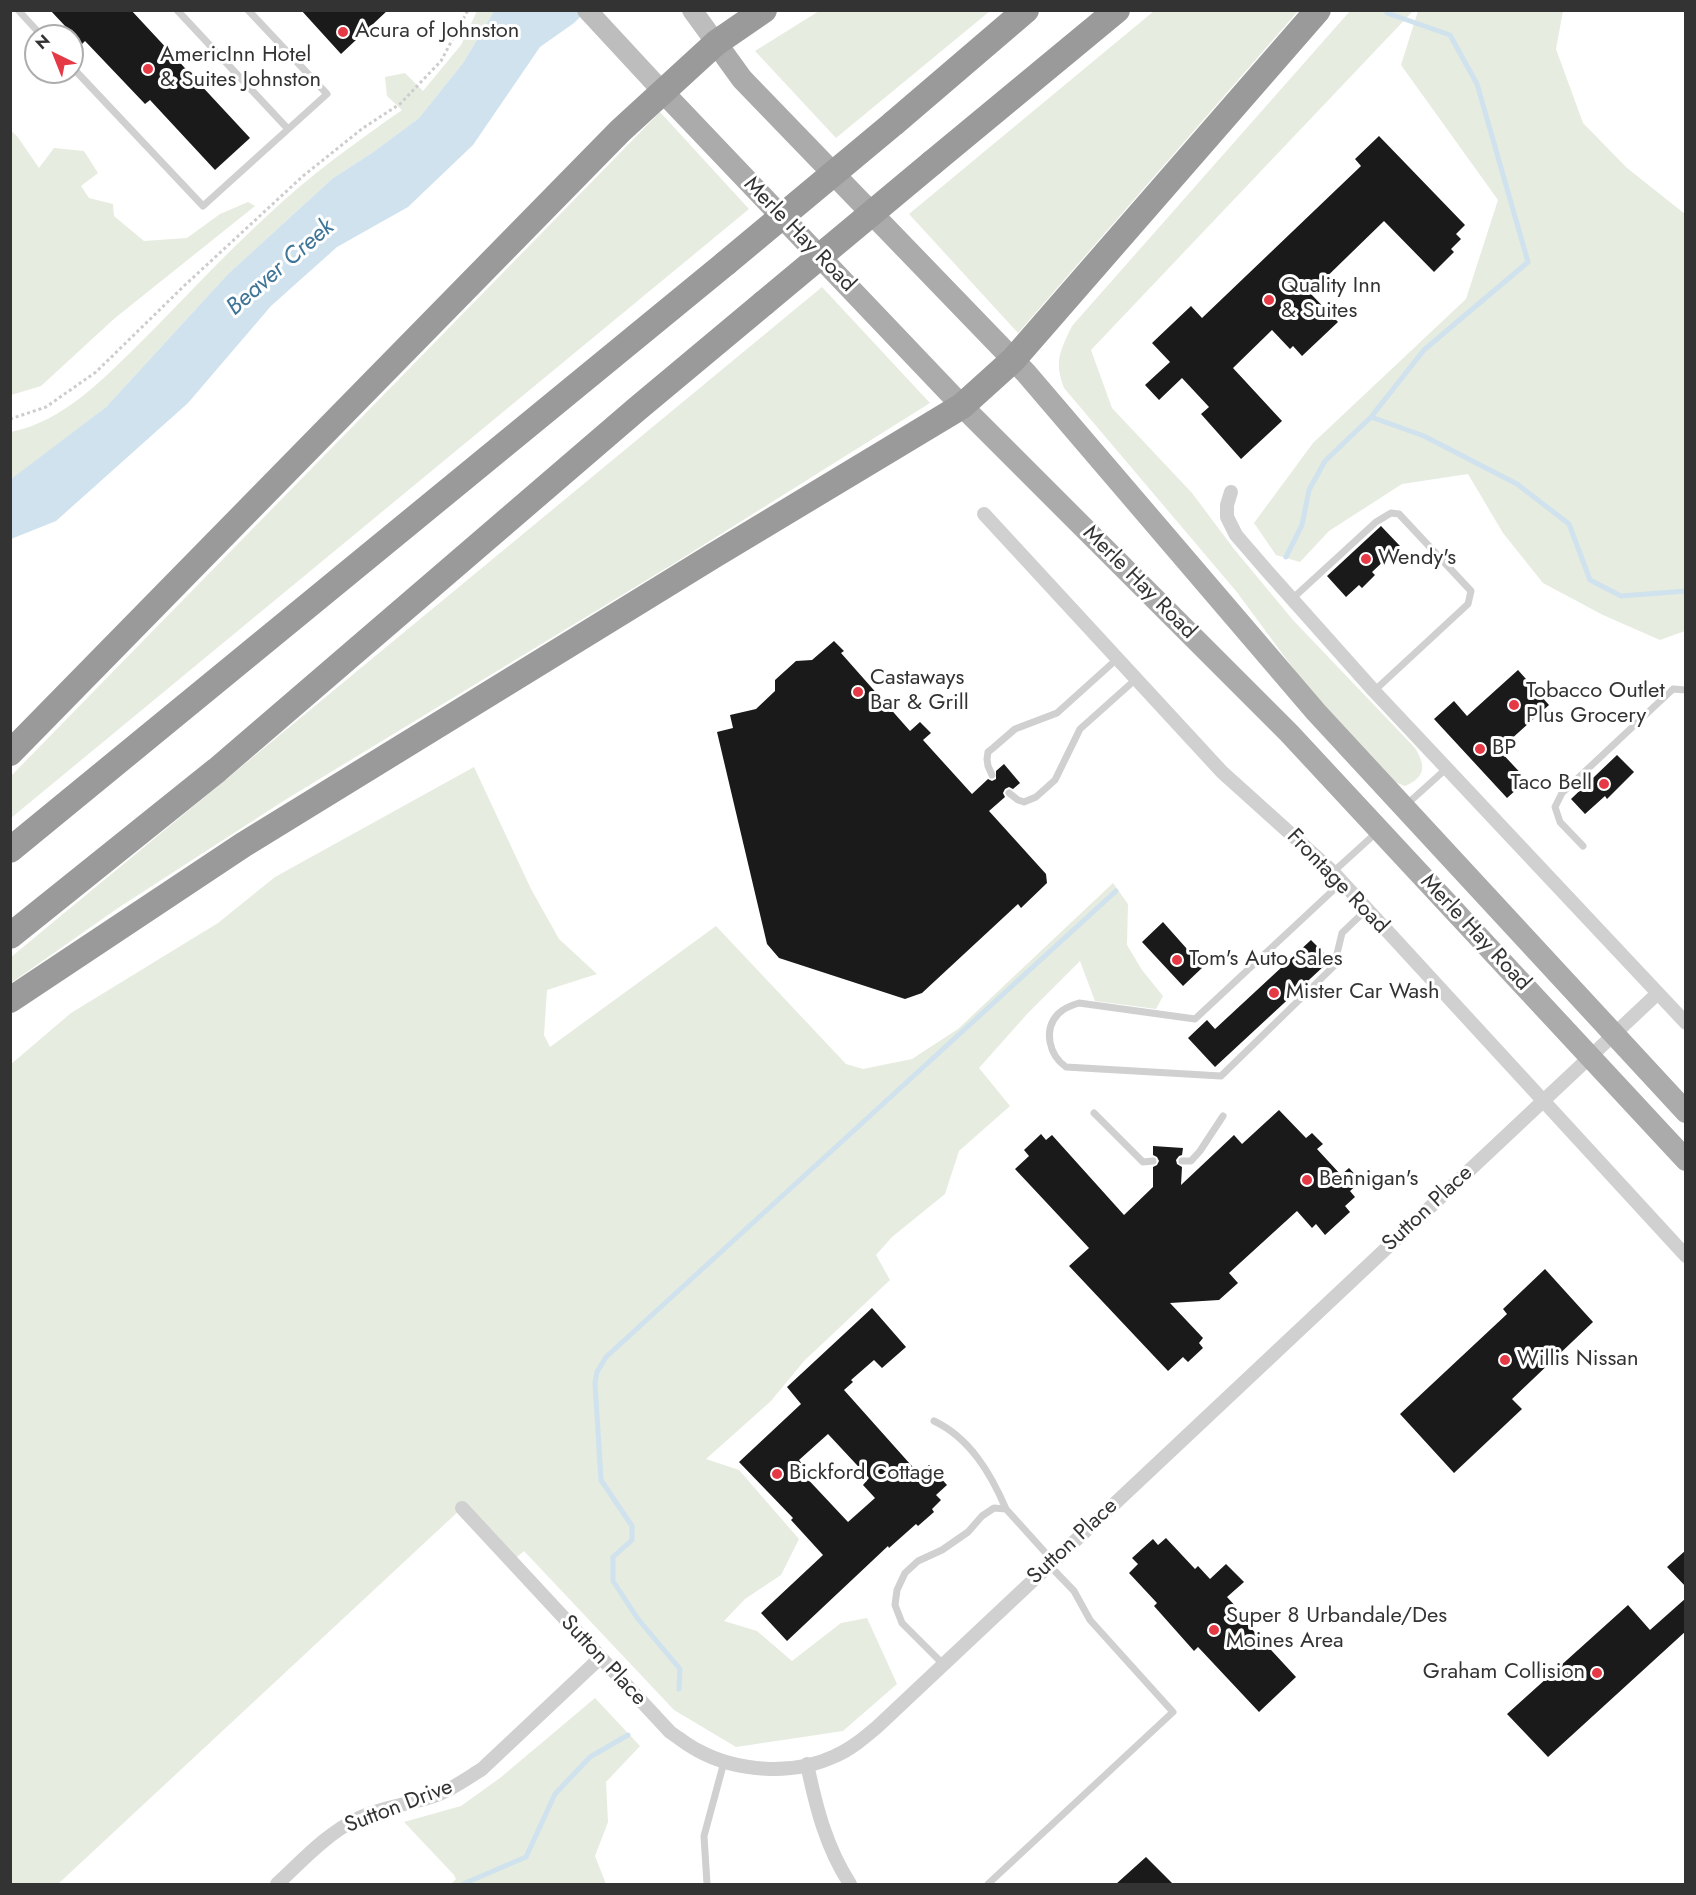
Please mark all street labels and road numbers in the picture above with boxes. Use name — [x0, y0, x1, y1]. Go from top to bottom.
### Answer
street label: Merle Hay Road — [738, 172, 860, 298]
street label: Merle Hay Road — [1077, 521, 1201, 645]
street label: Frontage Road — [1281, 824, 1393, 940]
street label: Merle Hay Road — [1414, 869, 1536, 997]
street label: Sutton Place — [1377, 1161, 1479, 1257]
street label: Sutton Place — [1022, 1494, 1124, 1590]
street label: Sutton Place — [555, 1610, 651, 1712]
street label: Sutton Drive — [341, 1774, 457, 1840]

